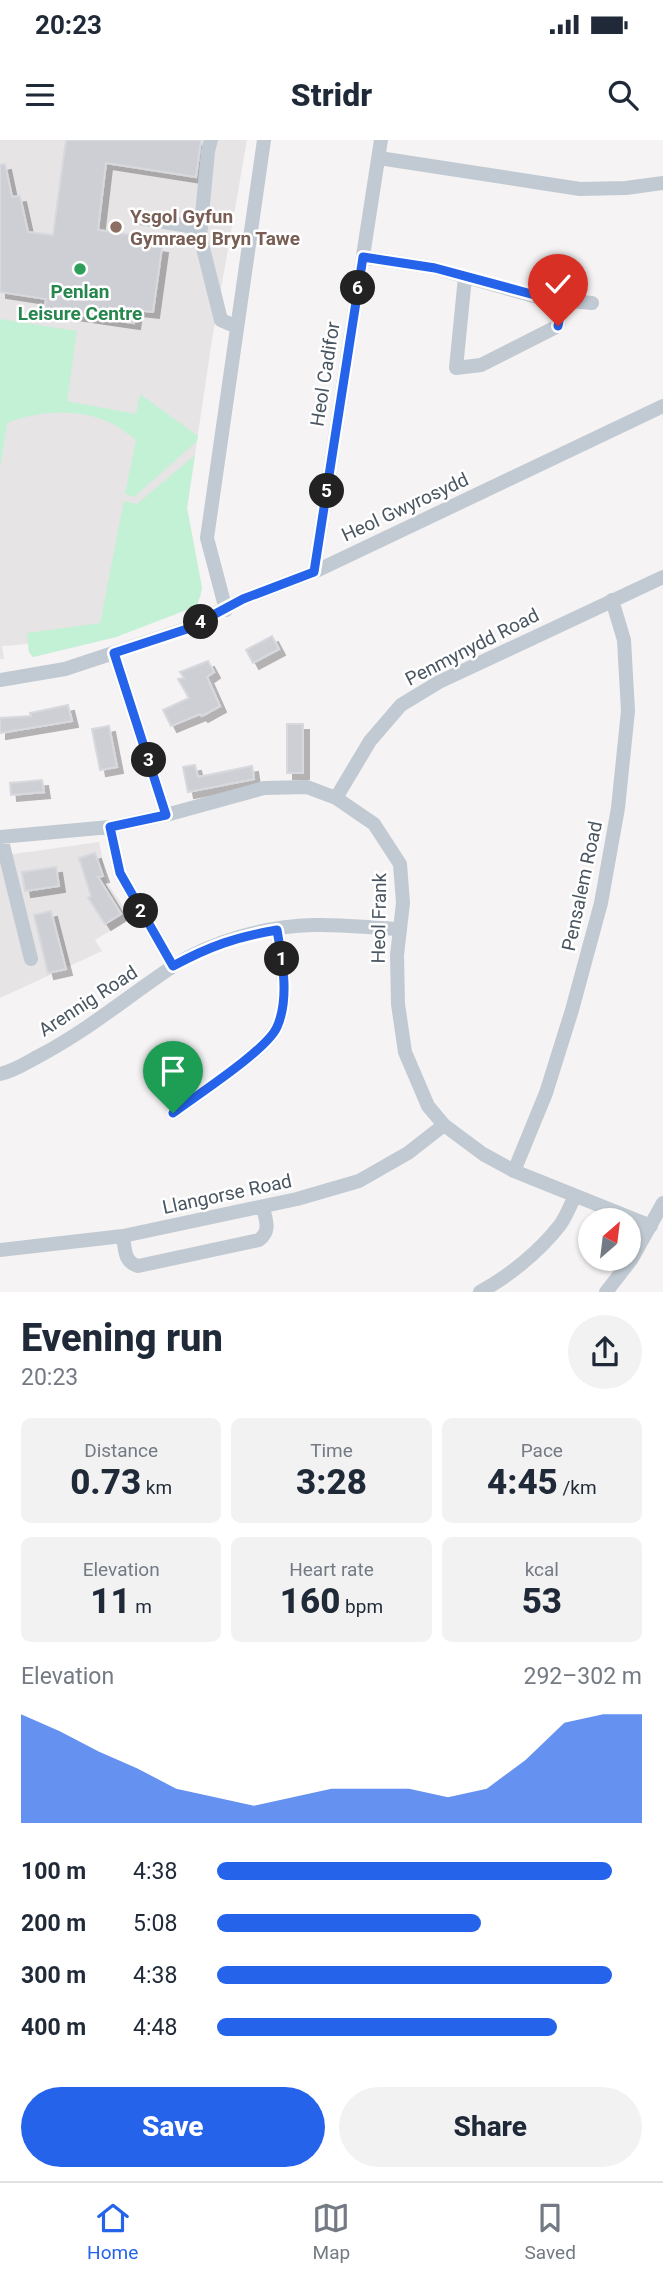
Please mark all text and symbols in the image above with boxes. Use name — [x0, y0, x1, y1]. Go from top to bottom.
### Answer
text: 20:23 — [35, 10, 102, 40]
icon: menu — [21, 76, 59, 114]
text: Stridr — [291, 76, 372, 114]
icon: search — [604, 76, 642, 114]
place label: Ysgol Gyfun Gymraeg Bryn Tawe — [130, 205, 300, 250]
marker: Ysgol Gyfun Gymraeg Bryn Tawe — [108, 219, 124, 235]
pin — [528, 254, 588, 326]
marker: Penlan Leisure Centre — [72, 261, 88, 277]
icon: check — [539, 265, 577, 303]
pin: 6 — [340, 270, 376, 306]
text: 6 — [352, 276, 363, 299]
place label: Penlan Leisure Centre — [18, 280, 142, 325]
street label: Heol Cadifor — [305, 319, 345, 428]
street label: Heol Gwyrosydd — [338, 468, 472, 546]
pin: 5 — [310, 474, 344, 508]
text: 5 — [321, 479, 332, 502]
street label: Penmynydd Road — [401, 603, 543, 691]
pin: 4 — [184, 604, 218, 640]
text: 4 — [195, 610, 206, 633]
pin: 3 — [132, 742, 166, 778]
text: 3 — [143, 748, 154, 771]
street label: Pensalem Road — [557, 819, 607, 953]
street label: Heol Frank — [367, 872, 391, 963]
pin: 2 — [124, 894, 158, 928]
text: 2 — [135, 899, 146, 922]
pin: 1 — [264, 942, 300, 976]
text: 1 — [276, 947, 287, 970]
street label: Arennig Road — [34, 960, 142, 1042]
pin — [143, 1041, 203, 1113]
icon: arrive — [154, 1052, 192, 1090]
street label: Llangorse Road — [160, 1169, 294, 1219]
north arrow — [578, 1208, 640, 1270]
map controls — [578, 1208, 641, 1271]
button: share — [568, 1315, 642, 1389]
text: Evening run — [21, 1316, 223, 1360]
text: 20:23 — [21, 1364, 78, 1391]
text: Distance — [84, 1439, 158, 1462]
text: Time — [310, 1439, 353, 1462]
text: Pace — [521, 1439, 563, 1462]
text: 0.73 — [70, 1462, 141, 1503]
text: 3:28 — [296, 1462, 367, 1503]
text: 4:45 — [487, 1462, 558, 1503]
text: km — [141, 1476, 172, 1499]
text: /km — [558, 1476, 597, 1499]
text: Elevation — [83, 1558, 160, 1581]
text: Heart rate — [289, 1558, 374, 1581]
text: kcal — [525, 1558, 559, 1581]
text: 11 — [90, 1581, 131, 1622]
text: 160 — [280, 1581, 340, 1622]
text: 53 — [522, 1581, 562, 1622]
text: m — [131, 1595, 152, 1618]
text: bpm — [340, 1595, 383, 1618]
text: Elevation — [21, 1663, 114, 1690]
text: 292–302 m — [523, 1663, 642, 1690]
text: 100 m — [21, 1858, 86, 1885]
text: 4:38 — [133, 1858, 177, 1885]
text: 200 m — [21, 1910, 86, 1937]
text: 5:08 — [133, 1910, 177, 1937]
text: 300 m — [21, 1962, 86, 1989]
text: 4:38 — [133, 1962, 177, 1989]
text: 400 m — [21, 2014, 86, 2041]
text: 4:48 — [133, 2014, 177, 2041]
button: Save — [21, 2087, 325, 2167]
button: Share — [339, 2087, 642, 2167]
tab: Home — [87, 2199, 138, 2264]
tab: Map — [312, 2199, 350, 2264]
tab: Saved — [525, 2199, 576, 2264]

